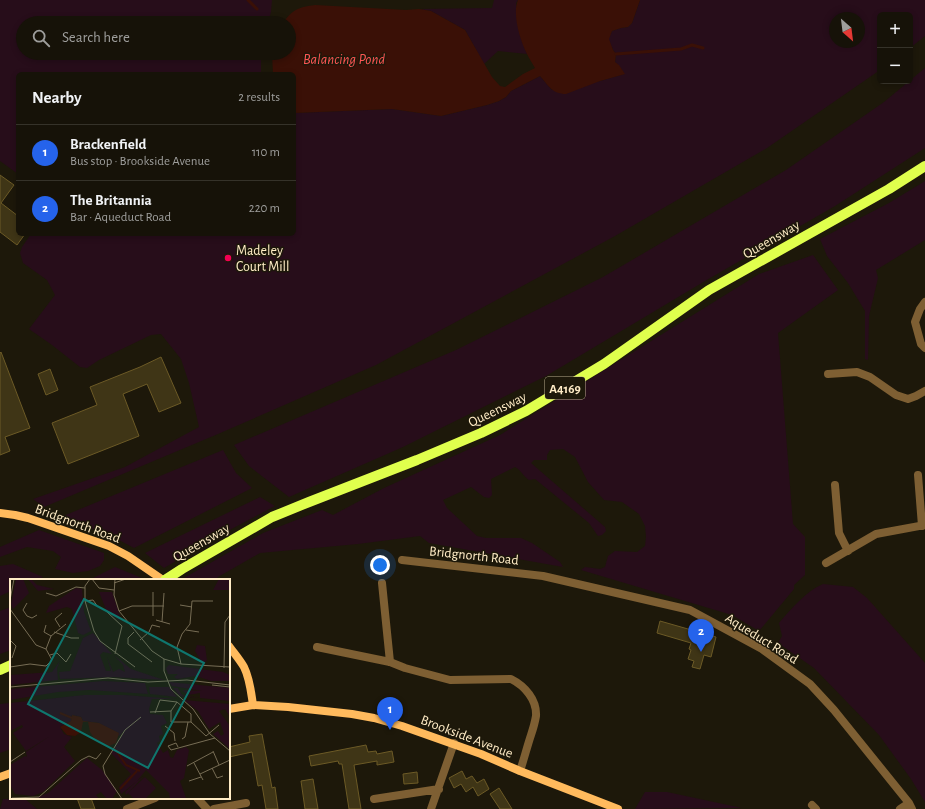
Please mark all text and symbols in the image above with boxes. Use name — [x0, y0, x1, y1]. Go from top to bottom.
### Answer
north arrow — [829, 12, 865, 48]
map controls — [877, 12, 913, 84]
button: + — [877, 12, 913, 48]
search box — [16, 16, 296, 60]
icon: search — [30, 27, 52, 49]
text: Search here — [62, 30, 130, 45]
button: − — [877, 48, 913, 84]
water label: Balancing Pond — [303, 52, 385, 67]
text: Nearby — [32, 89, 82, 106]
text: 2 results — [238, 91, 280, 104]
text: Brackenfield — [70, 137, 147, 152]
text: 1 — [43, 146, 47, 159]
text: 110 m — [252, 146, 280, 159]
text: Bus stop · Brookside Avenue — [70, 155, 210, 168]
text: The Britannia — [70, 193, 152, 208]
text: 2 — [42, 202, 48, 215]
text: 220 m — [249, 202, 280, 215]
text: Bar · Aqueduct Road — [70, 211, 171, 224]
street label: Queensway — [741, 218, 802, 262]
place label: Madeley Court Mill — [236, 244, 290, 274]
marker: Madeley Court Mill — [223, 253, 233, 263]
road number: A4169 — [545, 377, 585, 399]
street label: Queensway — [466, 390, 529, 430]
street label: Bridgnorth Road — [33, 502, 122, 546]
street label: Queensway — [171, 521, 232, 565]
street label: Bridgnorth Road — [429, 544, 519, 568]
your location — [370, 555, 390, 575]
inset map — [10, 579, 230, 799]
street label: Aqueduct Road — [723, 611, 800, 667]
pin: 2 — [688, 619, 714, 652]
pin: 1 — [377, 697, 403, 730]
street label: Brookside Avenue — [419, 713, 515, 761]

